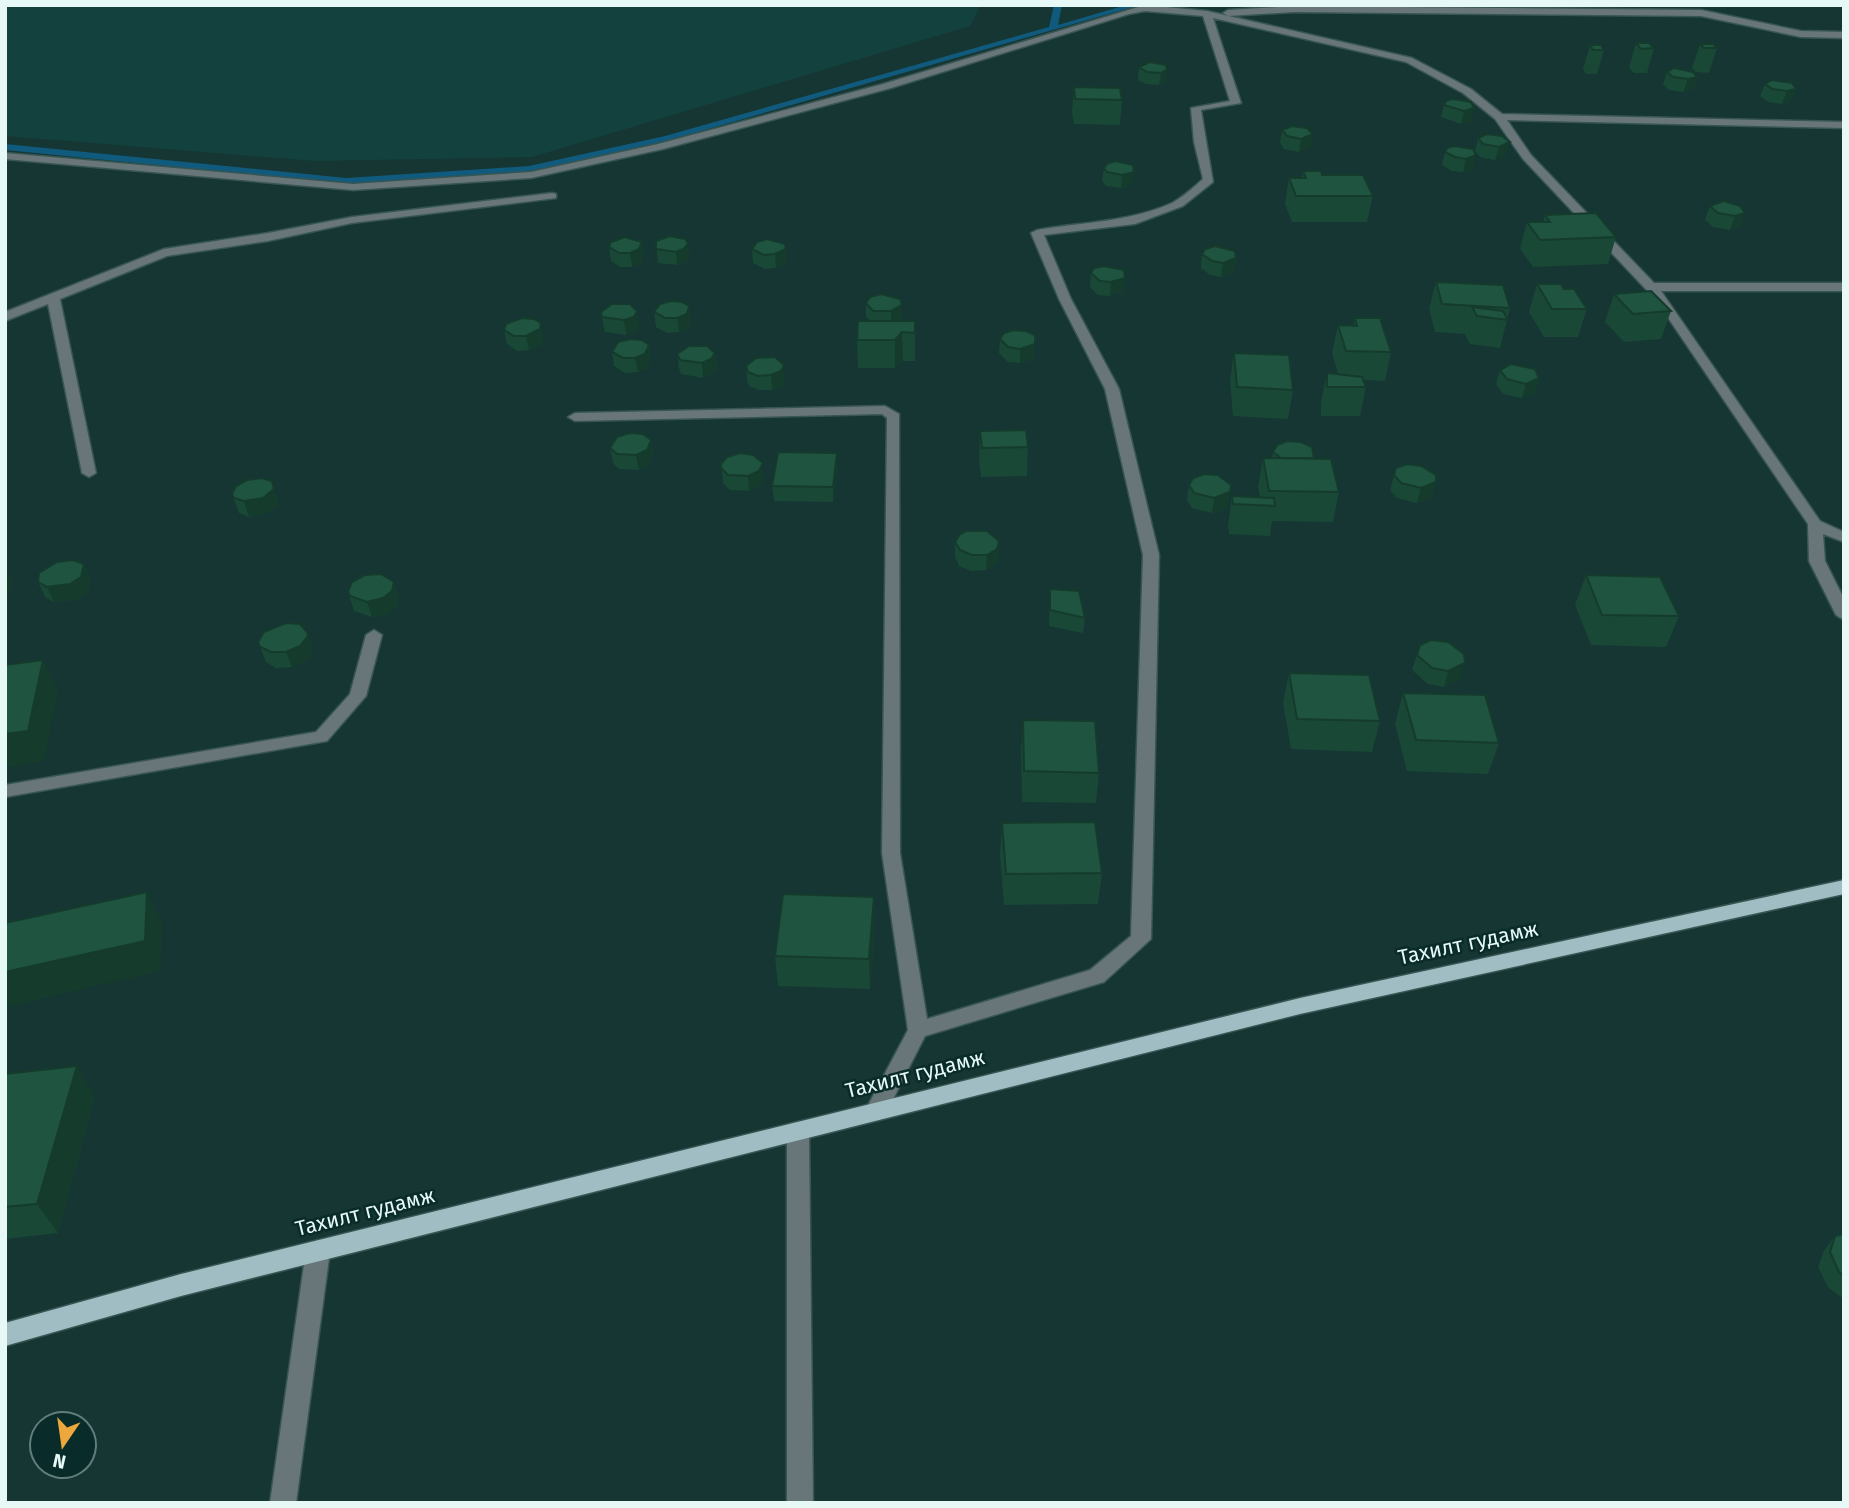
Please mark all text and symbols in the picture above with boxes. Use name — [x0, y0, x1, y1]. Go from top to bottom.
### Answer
street label: Тахилт гудамж — [1396, 915, 1540, 971]
street label: Тахилт гудамж — [843, 1044, 987, 1104]
street label: Тахилт гудамж — [293, 1182, 437, 1242]
north arrow — [28, 1410, 98, 1480]
text: N — [51, 1448, 68, 1474]

